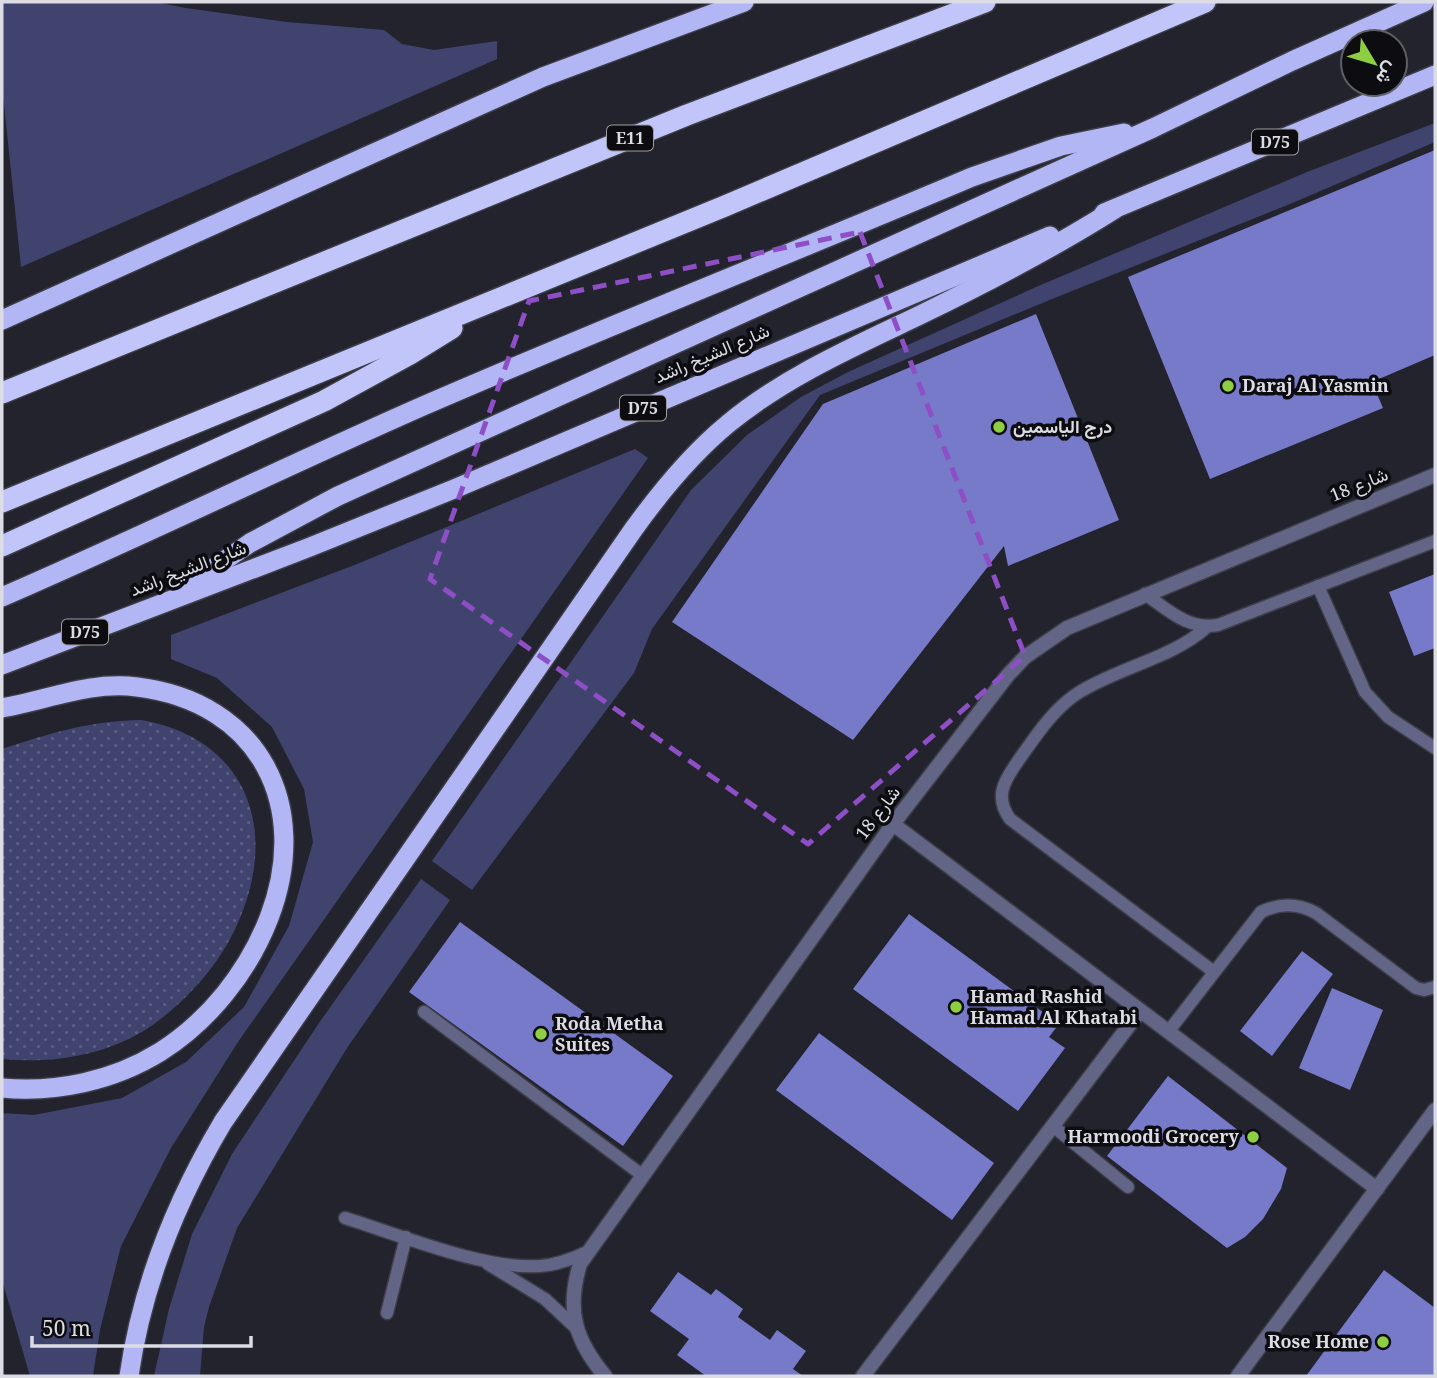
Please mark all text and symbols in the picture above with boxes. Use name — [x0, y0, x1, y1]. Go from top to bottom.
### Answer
north arrow — [1339, 28, 1409, 98]
text: ش — [1370, 56, 1405, 91]
road number: E11 — [607, 126, 653, 150]
road number: D75 — [1252, 130, 1298, 154]
street label: شارع الشيخ راشد — [650, 318, 773, 389]
place label: Daraj Al Yasmin — [1242, 373, 1389, 397]
marker: Daraj Al Yasmin — [1220, 378, 1236, 394]
road number: D75 — [620, 396, 666, 420]
place label: درج الياسمين — [1013, 414, 1112, 439]
marker: درج الياسمين — [991, 419, 1007, 435]
street label: شارع 18 — [1326, 462, 1392, 508]
street label: شارع الشيخ راشد — [126, 535, 250, 602]
road number: D75 — [62, 620, 108, 645]
street label: شارع 18 — [849, 781, 906, 845]
place label: Hamad Rashid Hamad Al Khatabi — [970, 984, 1138, 1029]
marker: Hamad Rashid Hamad Al Khatabi — [948, 999, 964, 1015]
place label: Roda Metha Suites — [555, 1011, 664, 1056]
marker: Roda Metha Suites — [533, 1026, 549, 1042]
place label: Harmoodi Grocery — [1068, 1124, 1240, 1148]
marker: Harmoodi Grocery — [1245, 1129, 1261, 1145]
scale bar — [32, 1304, 250, 1348]
text: 50 m — [42, 1314, 91, 1342]
place label: Rose Home — [1268, 1329, 1369, 1353]
marker: Rose Home — [1375, 1334, 1391, 1350]

